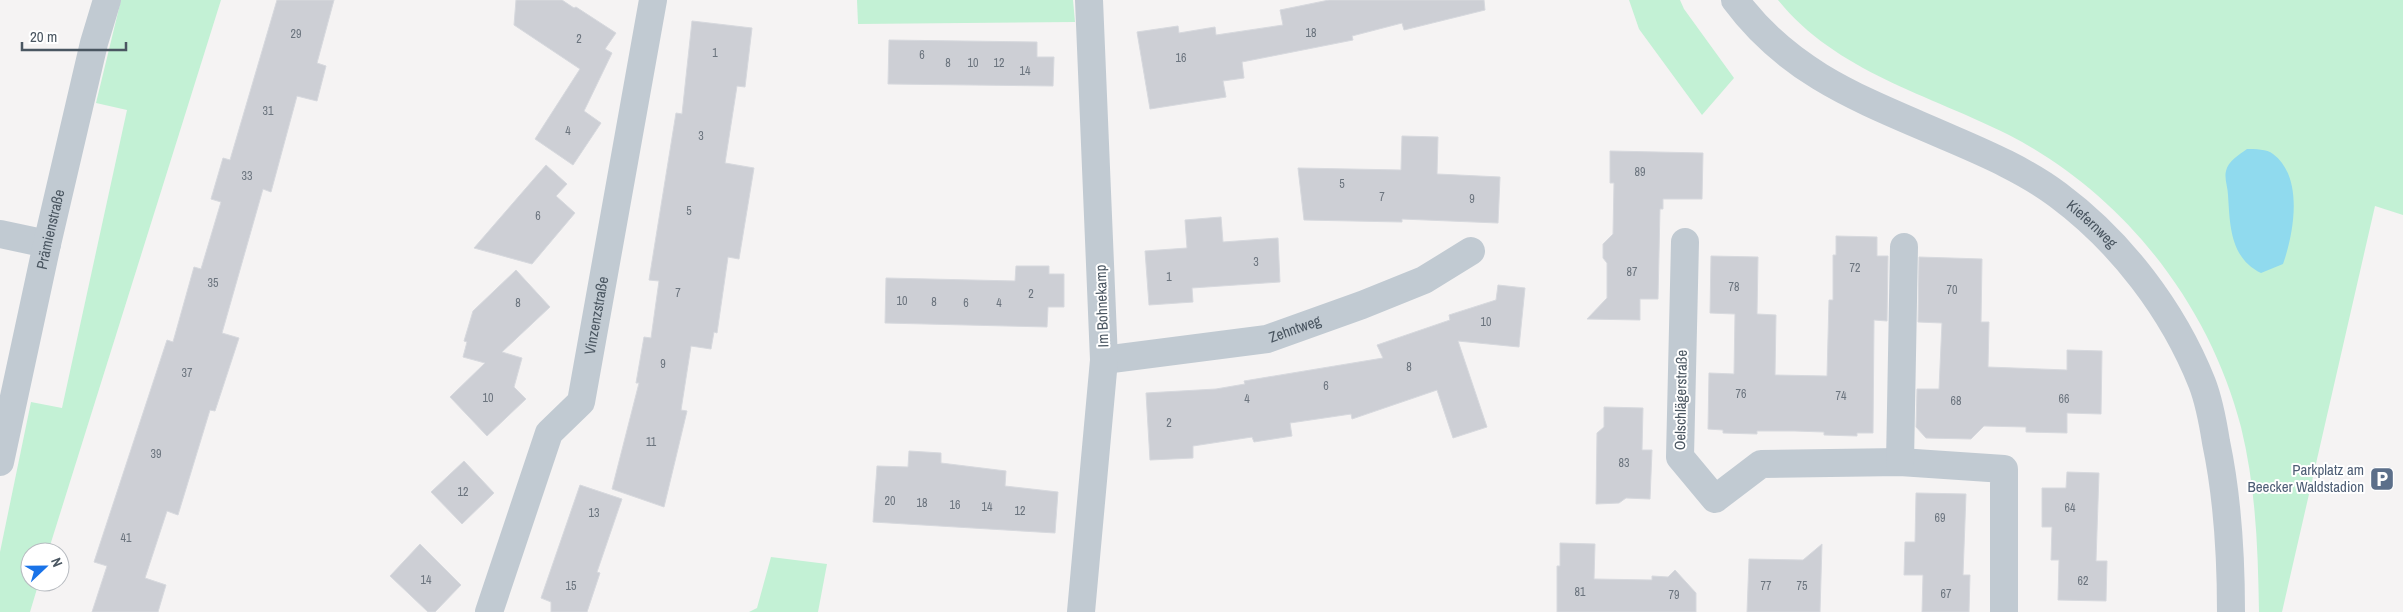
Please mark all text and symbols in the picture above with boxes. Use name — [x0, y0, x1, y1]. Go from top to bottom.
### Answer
scale bar — [22, 20, 126, 52]
house number: 18 — [1306, 25, 1316, 41]
text: 20 m — [30, 26, 57, 47]
house number: 29 — [291, 26, 301, 42]
house number: 2 — [576, 31, 582, 47]
house number: 1 — [712, 45, 718, 61]
house number: 6 — [919, 47, 925, 63]
house number: 16 — [1176, 50, 1186, 66]
house number: 8 — [945, 55, 951, 71]
house number: 10 — [968, 55, 978, 71]
house number: 12 — [994, 55, 1004, 71]
house number: 14 — [1020, 63, 1031, 79]
house number: 31 — [263, 103, 274, 119]
house number: 4 — [565, 123, 571, 139]
house number: 3 — [698, 128, 704, 144]
house number: 89 — [1635, 164, 1645, 180]
house number: 33 — [242, 168, 252, 184]
house number: 5 — [1339, 176, 1345, 192]
street label: Prämienstraße — [31, 187, 69, 271]
house number: 7 — [1379, 189, 1385, 205]
house number: 9 — [1469, 191, 1475, 207]
street label: Kiefernweg — [2062, 195, 2122, 253]
house number: 5 — [686, 203, 692, 219]
house number: 6 — [535, 208, 541, 224]
house number: 3 — [1253, 254, 1259, 270]
house number: 72 — [1850, 260, 1860, 276]
street label: Im Bohnekamp — [1090, 264, 1113, 348]
house number: 87 — [1627, 264, 1638, 280]
house number: 1 — [1166, 269, 1172, 285]
house number: 35 — [208, 275, 219, 291]
street label: Vinzenzstraße — [579, 275, 613, 356]
house number: 78 — [1729, 279, 1739, 295]
house number: 70 — [1947, 282, 1957, 298]
house number: 7 — [675, 285, 681, 301]
house number: 2 — [1028, 286, 1034, 302]
house number: 10 — [897, 293, 907, 309]
house number: 8 — [931, 294, 937, 310]
house number: 8 — [515, 295, 521, 311]
house number: 6 — [963, 295, 969, 311]
house number: 4 — [996, 295, 1002, 311]
street label: Zehntweg — [1266, 309, 1324, 348]
house number: 10 — [1481, 314, 1491, 330]
street label: Oelschlägerstraße — [1669, 349, 1692, 450]
house number: 9 — [660, 356, 666, 372]
house number: 8 — [1406, 359, 1412, 375]
house number: 37 — [182, 365, 193, 381]
house number: 6 — [1323, 378, 1329, 394]
house number: 76 — [1736, 386, 1746, 402]
house number: 74 — [1836, 388, 1847, 404]
house number: 10 — [483, 390, 493, 406]
house number: 4 — [1244, 391, 1250, 407]
house number: 66 — [2059, 391, 2069, 407]
house number: 68 — [1951, 393, 1961, 409]
house number: 2 — [1166, 415, 1172, 431]
house number: 11 — [646, 434, 657, 450]
house number: 39 — [151, 446, 161, 462]
house number: 83 — [1619, 455, 1629, 471]
place label: Parkplatz am Beecker Waldstadion — [2248, 459, 2364, 497]
parking icon: Parkplatz am Beecker Waldstadion — [2369, 466, 2395, 492]
house number: 12 — [458, 484, 468, 500]
house number: 20 — [885, 493, 895, 509]
house number: 18 — [917, 495, 927, 511]
house number: 16 — [950, 497, 960, 513]
house number: 14 — [982, 499, 993, 515]
house number: 64 — [2065, 500, 2076, 516]
house number: 12 — [1015, 503, 1025, 519]
house number: 13 — [589, 505, 599, 521]
house number: 69 — [1935, 510, 1945, 526]
house number: 41 — [121, 530, 132, 546]
north arrow — [20, 542, 70, 592]
text: N — [47, 555, 67, 569]
house number: 14 — [421, 572, 432, 588]
house number: 62 — [2078, 573, 2088, 589]
house number: 15 — [566, 578, 577, 594]
house number: 77 — [1761, 578, 1772, 594]
house number: 75 — [1797, 578, 1808, 594]
house number: 81 — [1575, 584, 1586, 600]
house number: 67 — [1941, 586, 1952, 602]
house number: 79 — [1669, 587, 1679, 603]

